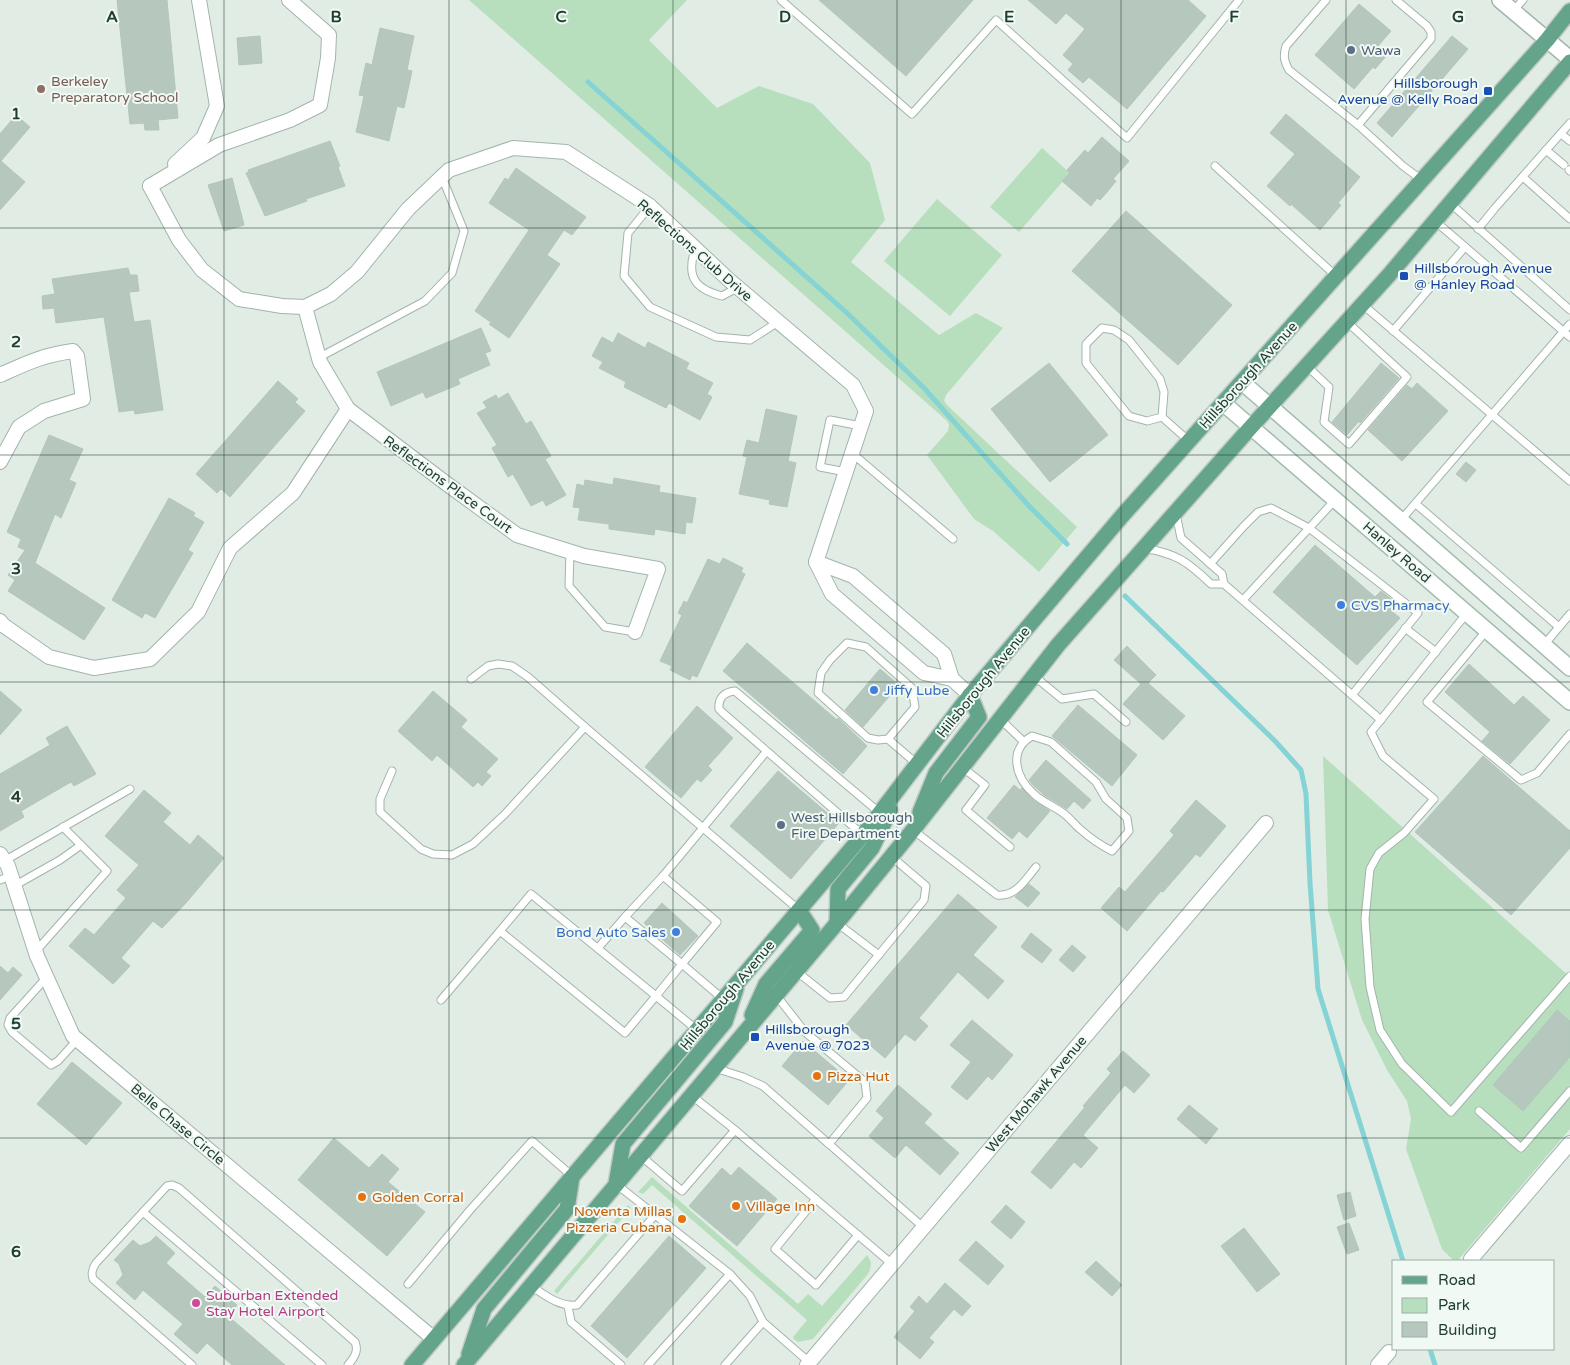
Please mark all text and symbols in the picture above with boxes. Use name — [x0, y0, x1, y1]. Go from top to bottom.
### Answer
text: A — [106, 7, 118, 27]
text: B — [330, 7, 342, 27]
text: C — [555, 7, 567, 27]
text: D — [779, 7, 791, 27]
text: E — [1004, 7, 1014, 27]
text: F — [1229, 7, 1239, 27]
text: G — [1452, 7, 1464, 27]
place label: Wawa — [1361, 42, 1401, 59]
marker: Wawa — [1345, 44, 1357, 56]
place label: Berkeley Preparatory School — [51, 73, 179, 106]
place label: Hillsborough Avenue @ Kelly Road — [1337, 75, 1478, 108]
marker: Berkeley Preparatory School — [35, 83, 47, 95]
marker: Hillsborough Avenue @ Kelly Road — [1482, 85, 1494, 97]
text: 1 — [11, 104, 21, 124]
street label: Reflections Club Drive — [634, 196, 756, 305]
place label: Hillsborough Avenue @ Hanley Road — [1414, 260, 1552, 293]
marker: Hillsborough Avenue @ Hanley Road — [1398, 270, 1410, 282]
street label: Hillsborough Avenue — [1196, 318, 1301, 432]
text: 2 — [11, 332, 21, 352]
street label: Reflections Place Court — [380, 432, 516, 537]
street label: Hanley Road — [1359, 518, 1434, 587]
text: 3 — [11, 559, 21, 579]
place label: CVS Pharmacy — [1351, 597, 1450, 614]
marker: CVS Pharmacy — [1335, 599, 1347, 611]
street label: Hillsborough Avenue — [933, 623, 1034, 741]
place label: Jiffy Lube — [884, 682, 949, 699]
marker: Jiffy Lube — [868, 684, 880, 696]
text: 4 — [11, 787, 21, 807]
place label: West Hillsborough Fire Department — [791, 809, 913, 842]
marker: West Hillsborough Fire Department — [775, 819, 787, 831]
place label: Bond Auto Sales — [556, 924, 666, 941]
marker: Bond Auto Sales — [670, 926, 682, 938]
street label: Hillsborough Avenue — [676, 937, 778, 1054]
text: 5 — [11, 1014, 21, 1034]
place label: Hillsborough Avenue @ 7023 — [765, 1021, 870, 1054]
marker: Hillsborough Avenue @ 7023 — [749, 1031, 761, 1043]
street label: West Mohawk Avenue — [982, 1032, 1090, 1156]
place label: Pizza Hut — [827, 1068, 890, 1085]
marker: Pizza Hut — [811, 1070, 823, 1082]
street label: Belle Chase Circle — [127, 1080, 228, 1169]
place label: Golden Corral — [372, 1189, 464, 1206]
marker: Golden Corral — [356, 1191, 368, 1203]
place label: Village Inn — [746, 1198, 815, 1215]
marker: Village Inn — [730, 1200, 742, 1212]
place label: Noventa Millas Pizzeria Cubana — [566, 1203, 672, 1236]
marker: Noventa Millas Pizzeria Cubana — [676, 1213, 688, 1225]
text: 6 — [11, 1242, 21, 1262]
legend — [1392, 1260, 1555, 1350]
text: Road — [1438, 1271, 1476, 1289]
place label: Suburban Extended Stay Hotel Airport — [206, 1287, 338, 1320]
text: Park — [1438, 1296, 1470, 1314]
marker: Suburban Extended Stay Hotel Airport — [190, 1297, 202, 1309]
text: Building — [1438, 1321, 1497, 1339]

